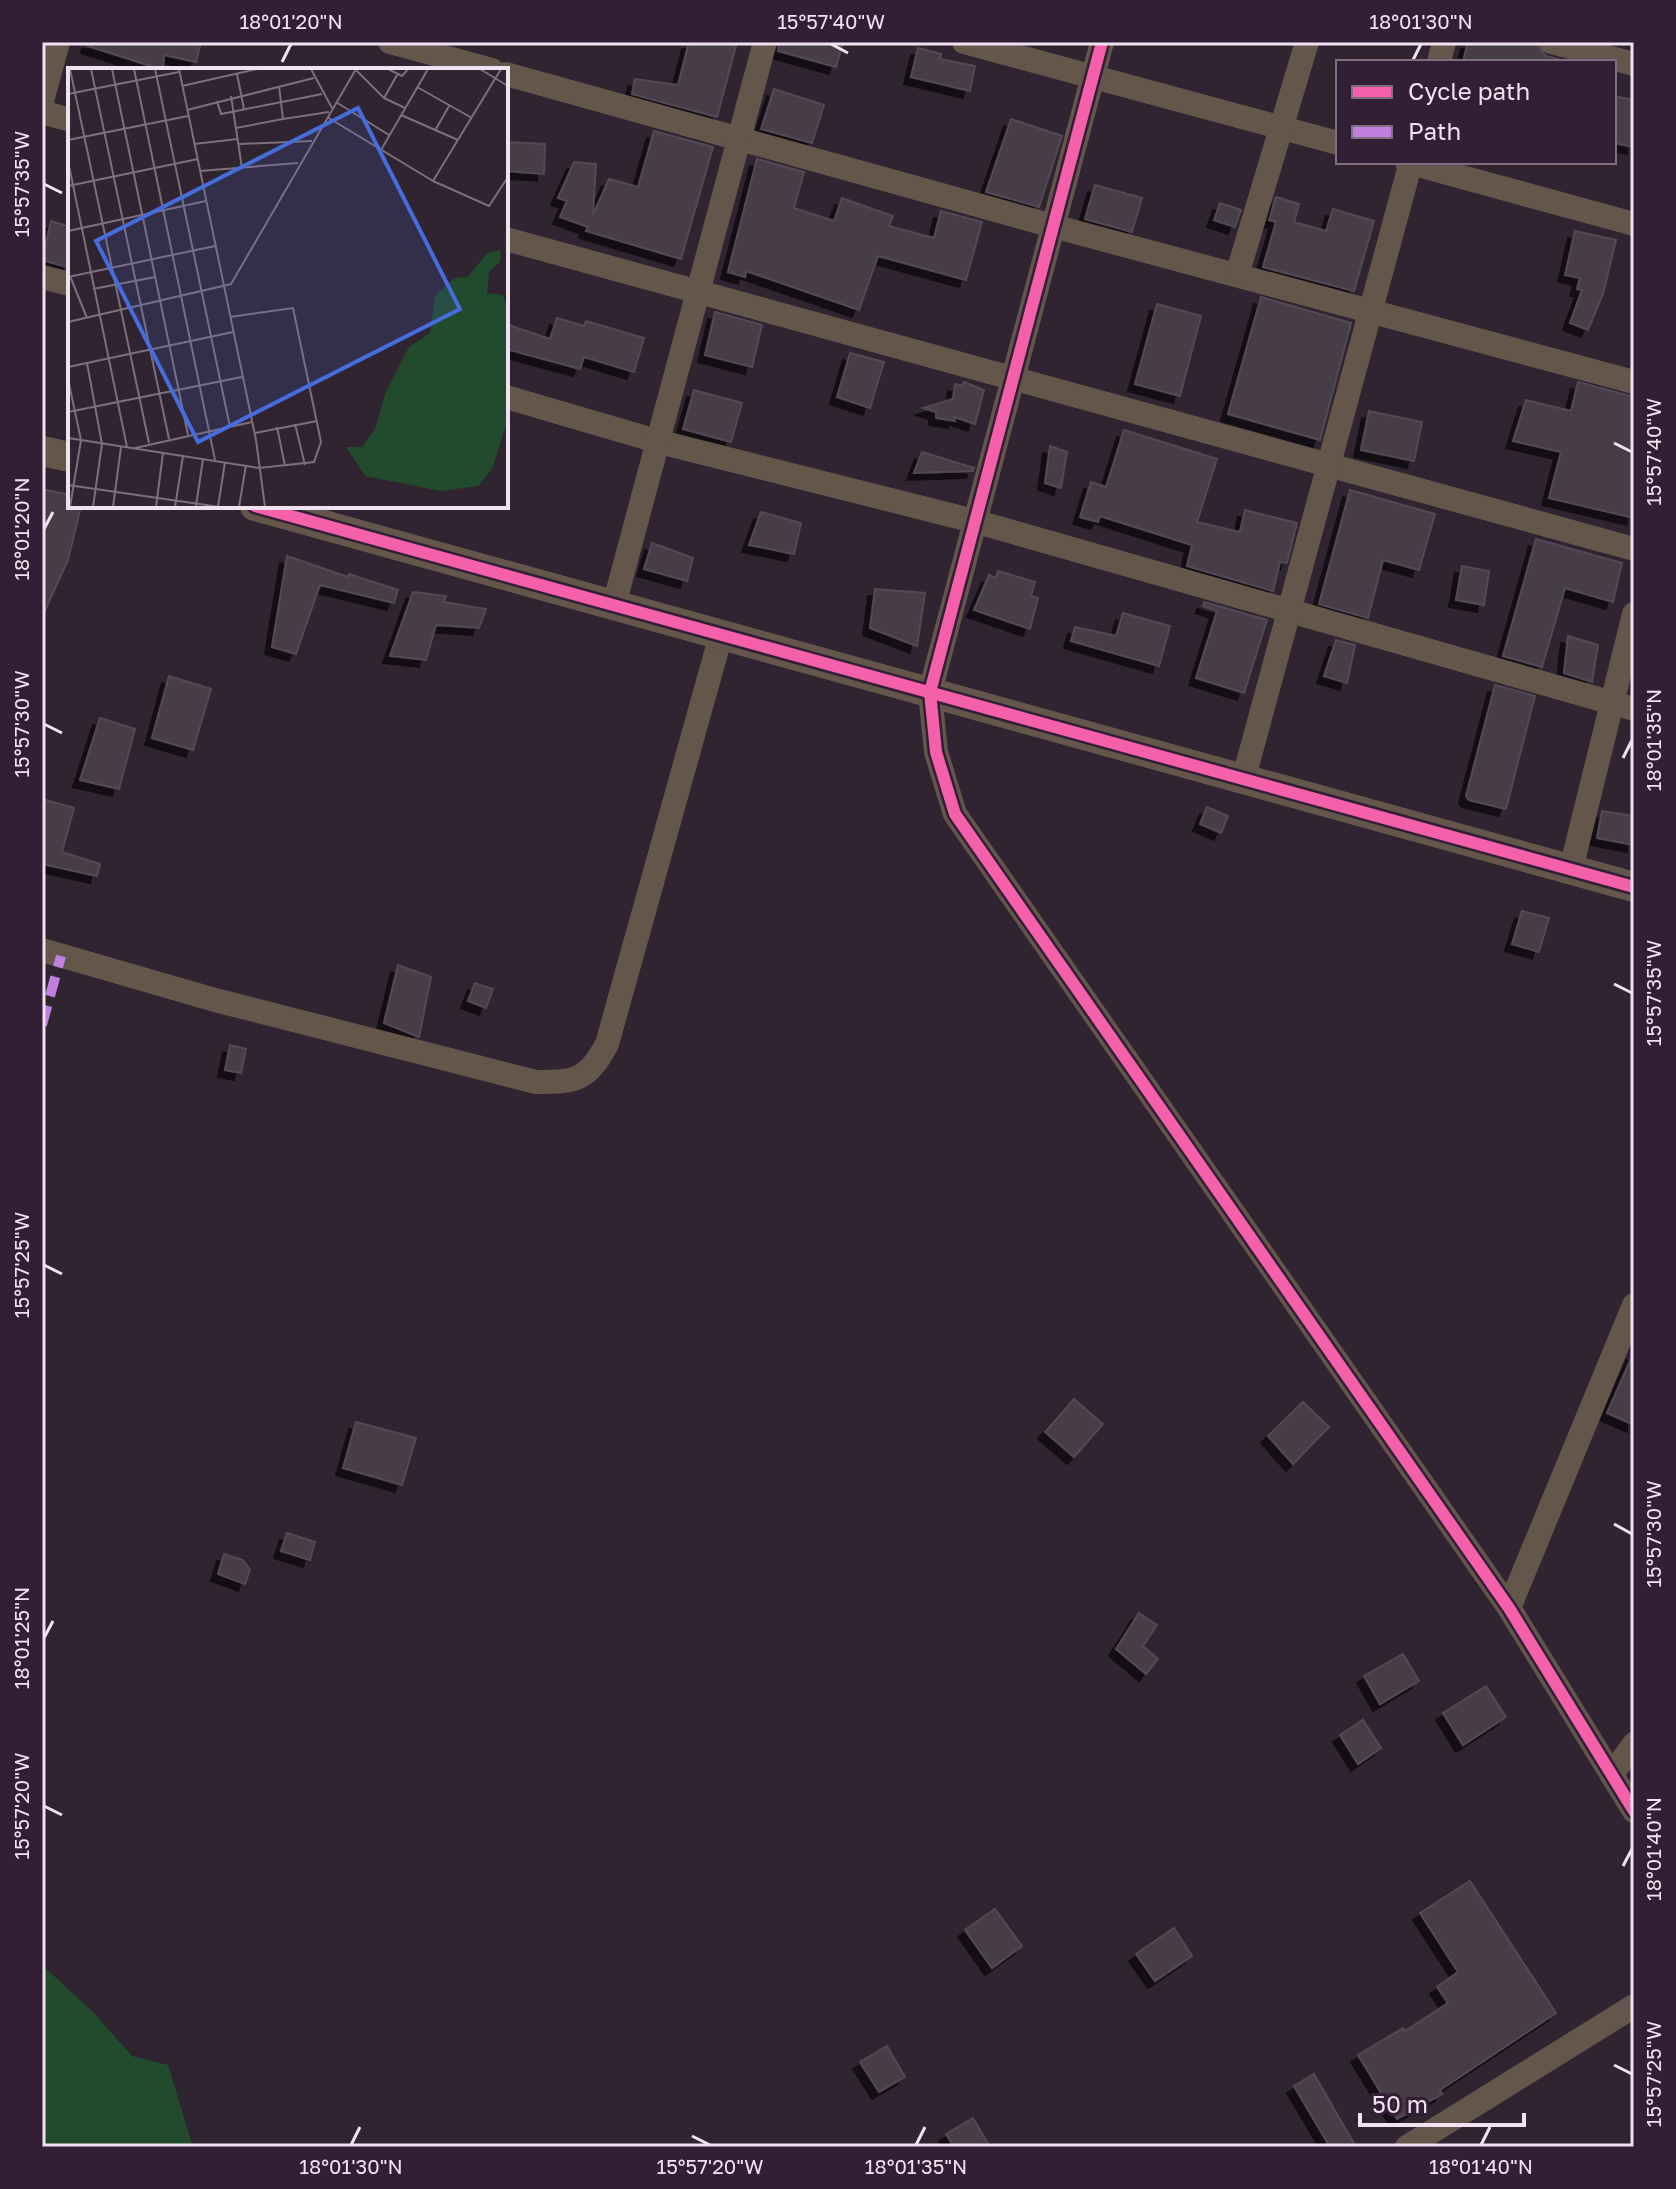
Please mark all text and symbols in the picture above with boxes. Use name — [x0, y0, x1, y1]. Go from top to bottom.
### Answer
text: 18°01'20"N — [239, 9, 343, 33]
text: 15°57'40"W — [777, 9, 885, 33]
text: 18°01'30"N — [1369, 9, 1473, 33]
legend — [1336, 60, 1616, 164]
inset map — [68, 68, 508, 508]
text: Cycle path — [1408, 76, 1530, 105]
text: Path — [1408, 116, 1461, 145]
text: 15°57'35"W — [9, 131, 33, 237]
text: 15°57'40"W — [1641, 398, 1665, 506]
text: 18°01'20"N — [9, 477, 33, 581]
text: 15°57'30"W — [9, 670, 33, 778]
text: 18°01'35"N — [1641, 689, 1665, 791]
text: 15°57'35"W — [1641, 940, 1665, 1046]
text: 15°57'25"W — [9, 1212, 33, 1318]
text: 15°57'30"W — [1641, 1480, 1665, 1588]
text: 18°01'25"N — [9, 1587, 33, 1689]
text: 15°57'20"W — [9, 1752, 33, 1860]
text: 18°01'40"N — [1641, 1797, 1665, 1901]
text: 15°57'25"W — [1641, 2021, 1665, 2127]
scale bar — [1360, 2077, 1524, 2127]
text: 50 m — [1372, 2089, 1428, 2118]
text: 18°01'30"N — [299, 2154, 403, 2178]
text: 15°57'20"W — [656, 2154, 764, 2178]
text: 18°01'35"N — [865, 2154, 967, 2178]
text: 18°01'40"N — [1429, 2154, 1533, 2178]

